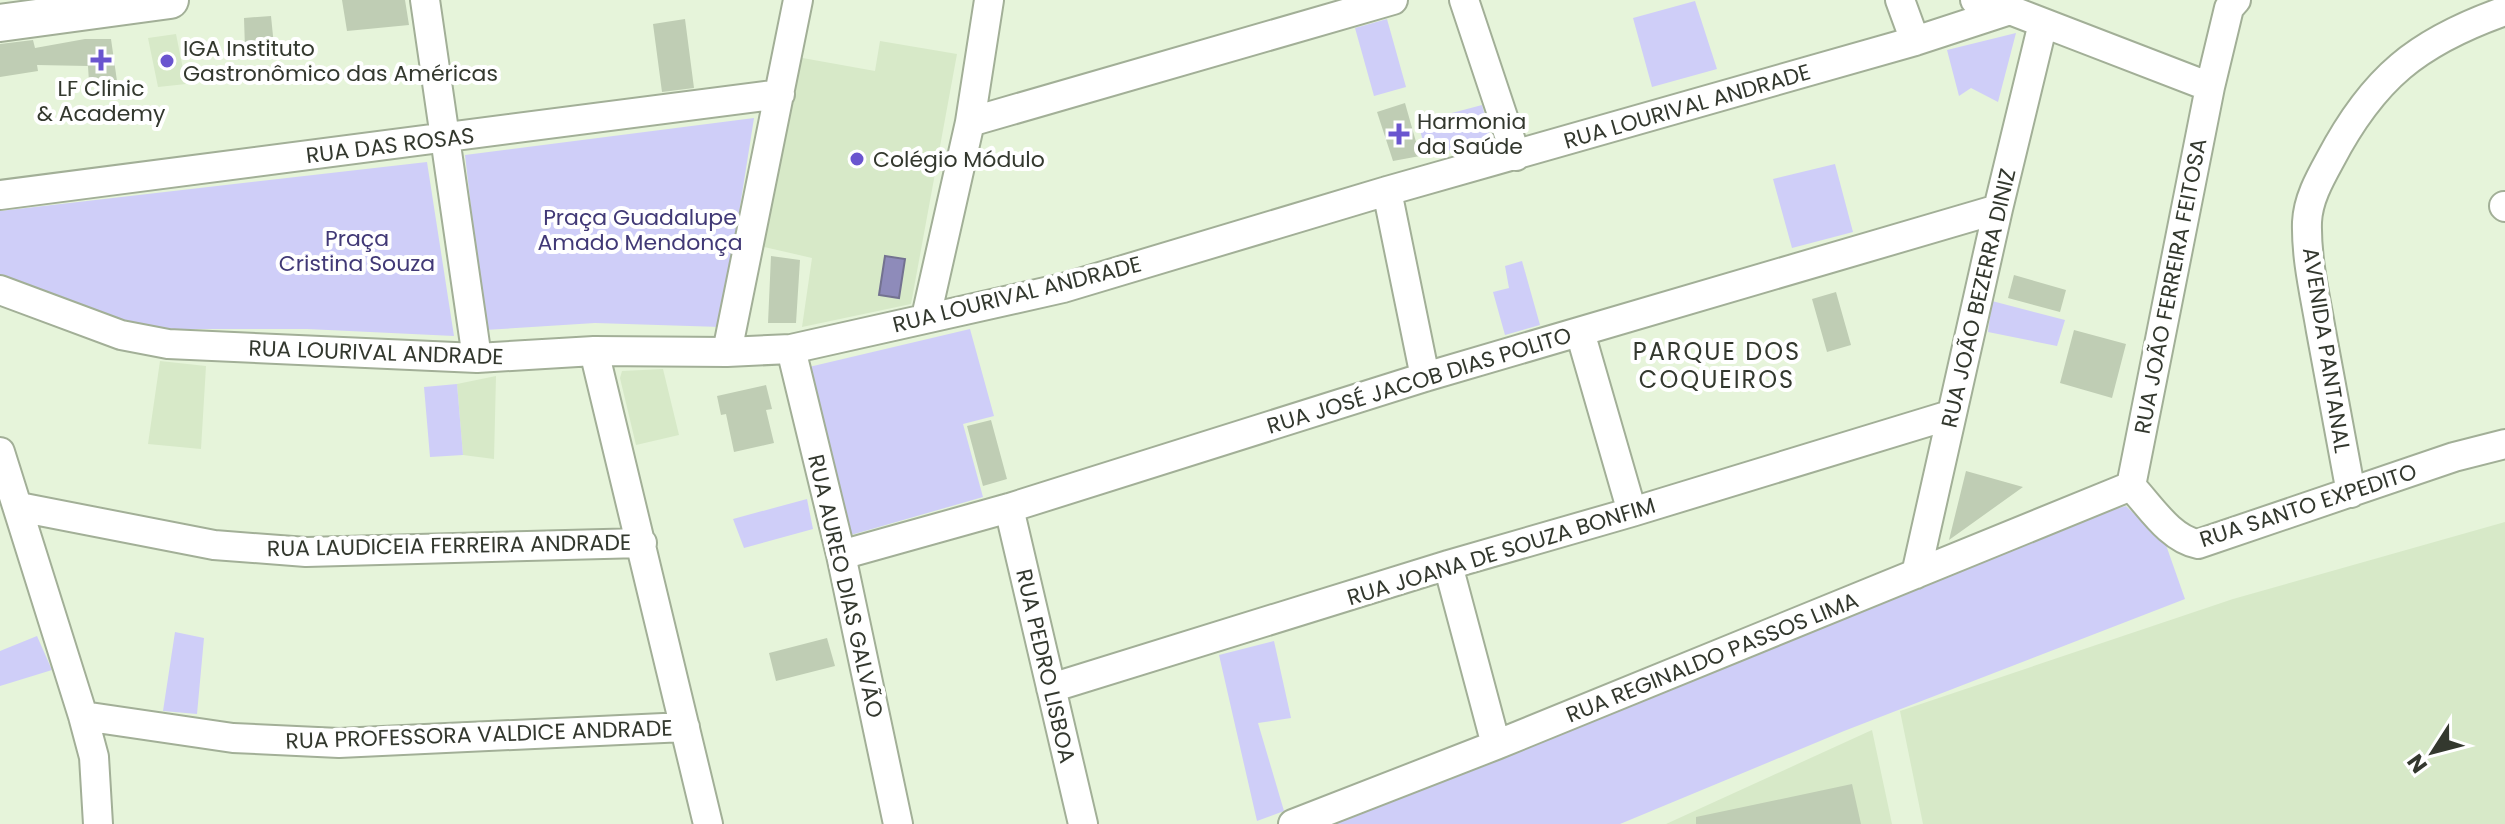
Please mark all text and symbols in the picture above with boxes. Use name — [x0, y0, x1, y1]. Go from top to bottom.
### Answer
place label: IGA Instituto Gastronômico das Américas — [183, 33, 498, 89]
marker: LF Clinic & Academy — [90, 49, 112, 71]
marker: IGA Instituto Gastronômico das Américas — [158, 52, 176, 70]
street label: RUA LOURIVAL ANDRADE — [1560, 56, 1814, 157]
place label: LF Clinic & Academy — [37, 73, 166, 129]
place label: Harmonia da Saúde — [1417, 106, 1526, 162]
street label: RUA DAS ROSAS — [304, 120, 476, 171]
marker: Harmonia da Saúde — [1388, 123, 1410, 145]
street label: RUA JOÃO FERREIRA FEITOSA — [2127, 135, 2214, 437]
place label: Colégio Módulo — [873, 144, 1045, 175]
marker: Colégio Módulo — [848, 150, 866, 168]
street label: RUA JOÃO BEZERRA DINIZ — [1934, 165, 2023, 431]
park label: Praça Guadalupe Amado Mendonça — [537, 202, 743, 258]
park label: Praça Cristina Souza — [279, 223, 435, 279]
street label: AVENIDA PANTANAL — [2295, 245, 2358, 456]
street label: RUA LOURIVAL ANDRADE — [889, 249, 1145, 340]
street label: RUA JOSÉ JACOB DIAS POLITO — [1263, 319, 1575, 442]
street label: RUA LOURIVAL ANDRADE — [248, 333, 504, 372]
district label: PARQUE DOS COQUEIROS — [1633, 335, 1801, 396]
street label: RUA AUREO DIAS GALVÃO — [800, 451, 891, 721]
street label: RUA SANTO EXPEDITO — [2196, 456, 2421, 555]
street label: RUA JOANA DE SOUZA BONFIM — [1343, 490, 1659, 613]
street label: RUA LAUDICEIA FERREIRA ANDRADE — [267, 527, 631, 564]
street label: RUA PEDRO LISBOA — [1008, 566, 1083, 766]
street label: RUA REGINALDO PASSOS LIMA — [1561, 584, 1863, 730]
street label: RUA PROFESSORA VALDICE ANDRADE — [285, 712, 673, 757]
north arrow — [2393, 712, 2473, 792]
text: N — [2400, 748, 2435, 779]

